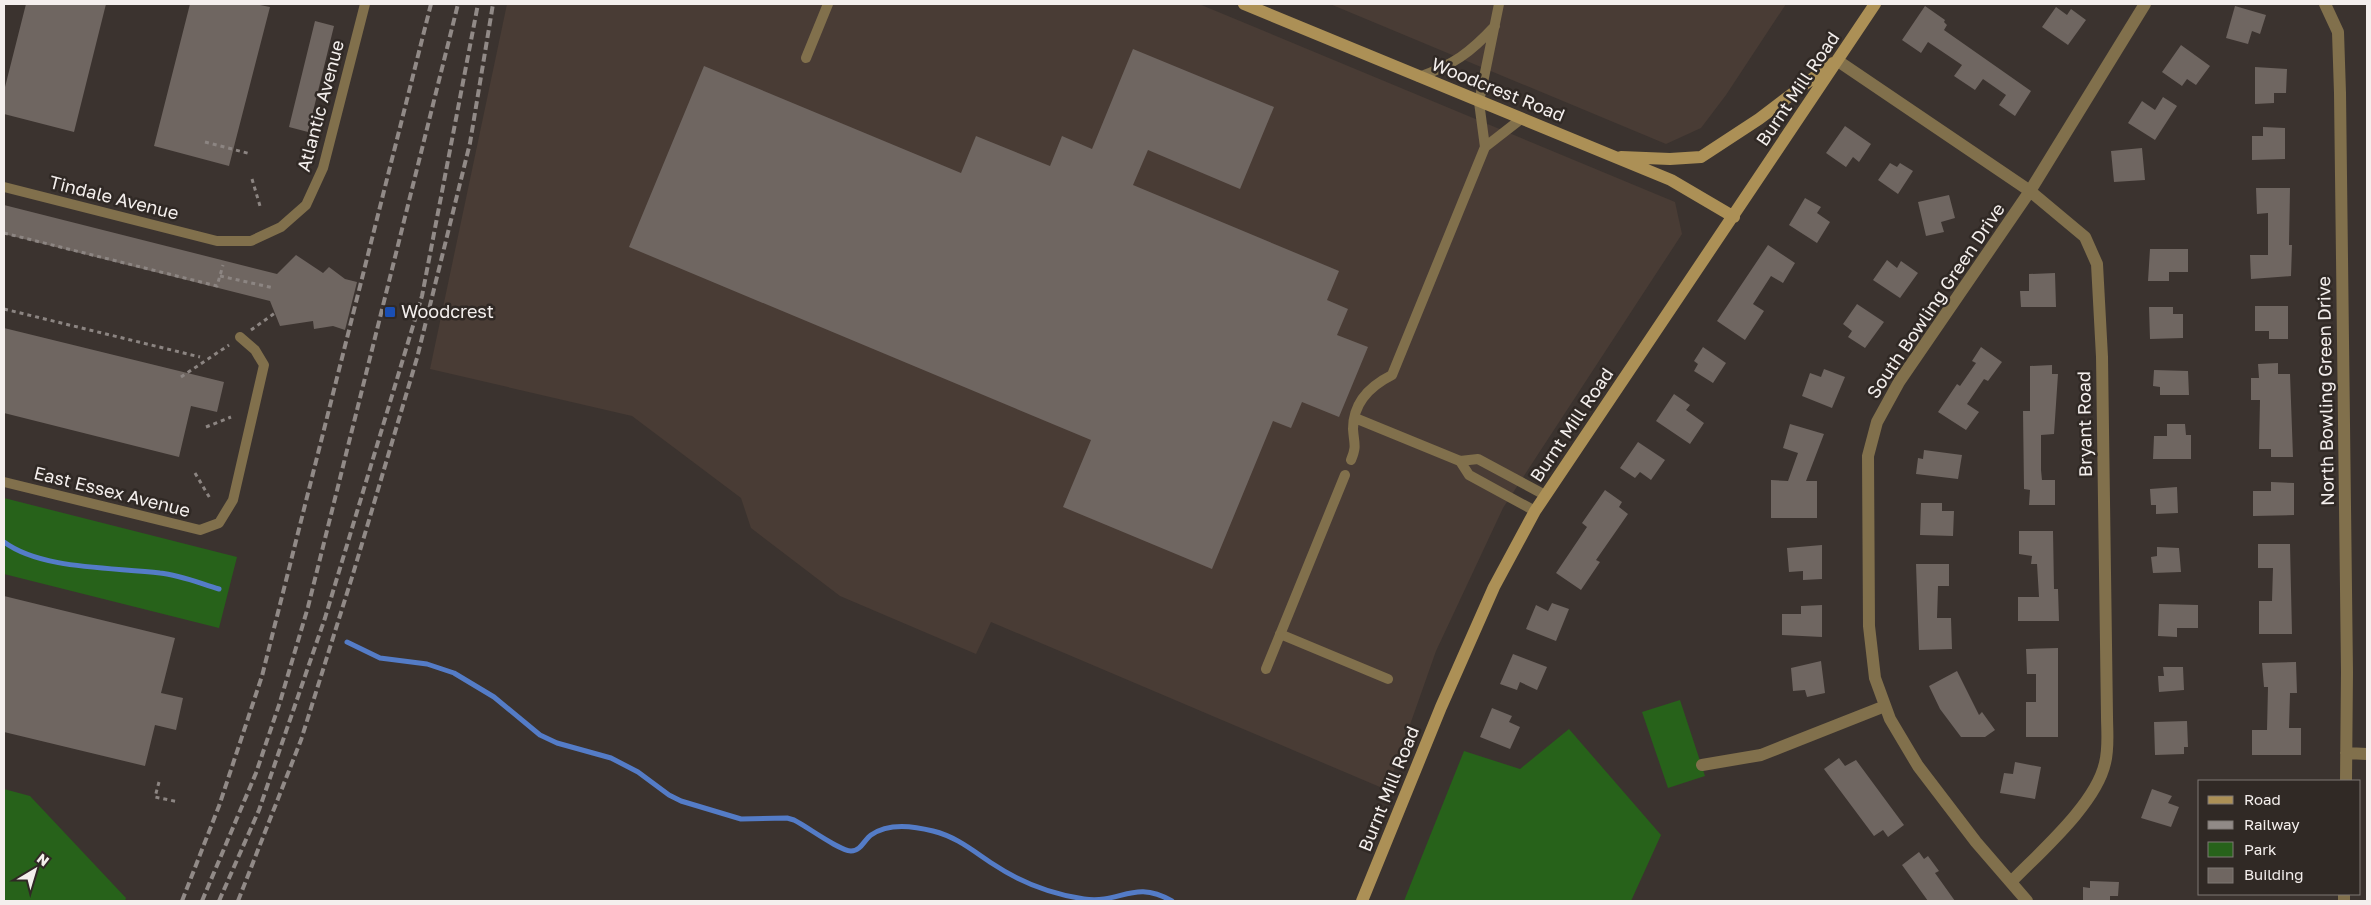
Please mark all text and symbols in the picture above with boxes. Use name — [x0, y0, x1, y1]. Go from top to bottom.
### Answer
street label: Burnt Mill Road — [1751, 27, 1843, 150]
street label: Atlantic Avenue — [292, 38, 348, 174]
street label: Woodcrest Road — [1429, 52, 1568, 126]
street label: Tindale Avenue — [47, 170, 181, 224]
street label: South Bowling Green Drive — [1861, 199, 2009, 402]
street label: North Bowling Green Drive — [2312, 276, 2338, 506]
place label: Woodcrest — [401, 300, 494, 322]
marker: Woodcrest — [383, 305, 397, 319]
street label: Burnt Mill Road — [1525, 363, 1617, 486]
street label: Bryant Road — [2072, 371, 2096, 477]
street label: East Essex Avenue — [32, 461, 193, 521]
street label: Burnt Mill Road — [1353, 723, 1423, 854]
legend — [2198, 780, 2361, 895]
text: Road — [2244, 790, 2281, 808]
text: Railway — [2244, 815, 2300, 833]
text: Park — [2244, 840, 2277, 858]
north arrow — [10, 845, 60, 895]
text: N — [34, 849, 53, 869]
text: Building — [2244, 865, 2304, 883]

